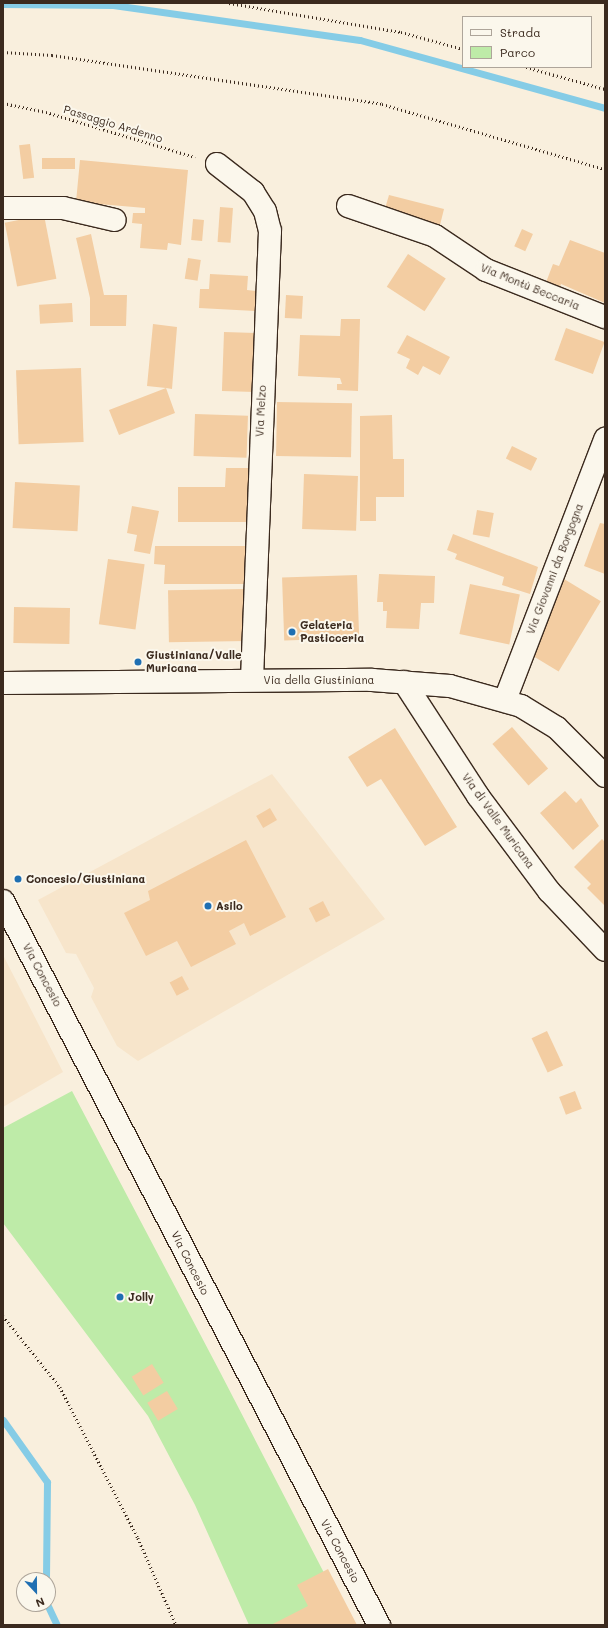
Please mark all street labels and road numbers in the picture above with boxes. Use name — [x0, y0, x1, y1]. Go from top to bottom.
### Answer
street label: Passaggio Ardenno — [62, 103, 164, 145]
street label: Via Montù Beccaria — [479, 261, 581, 313]
street label: Via Melzo — [253, 385, 269, 437]
street label: Via Giovanni da Borgogna — [524, 502, 586, 636]
street label: Via della Giustiniana — [264, 673, 374, 687]
street label: Via di Valle Muricana — [459, 771, 537, 871]
street label: Via Concesio — [20, 941, 64, 1009]
street label: Via Concesio — [168, 1229, 212, 1297]
street label: Via Concesio — [318, 1517, 362, 1585]

